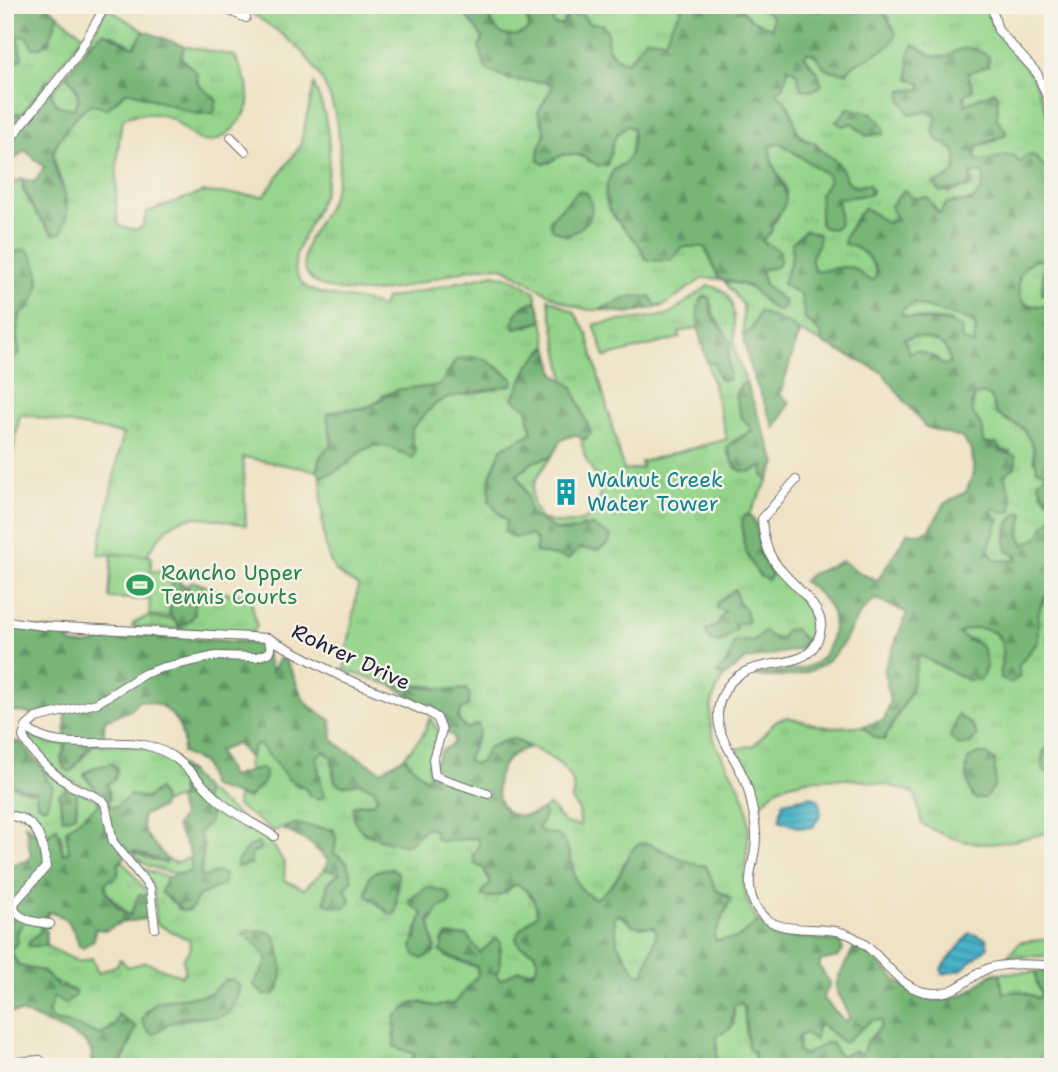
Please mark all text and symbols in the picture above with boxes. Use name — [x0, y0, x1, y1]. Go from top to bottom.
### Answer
place label: Walnut Creek Water Tower — [587, 466, 723, 518]
building icon: Walnut Creek Water Tower — [551, 477, 581, 507]
place label: Rancho Upper Tennis Courts — [161, 559, 303, 611]
sports icon: Rancho Upper Tennis Courts — [125, 570, 155, 600]
street label: Rohrer Drive — [287, 617, 415, 697]

